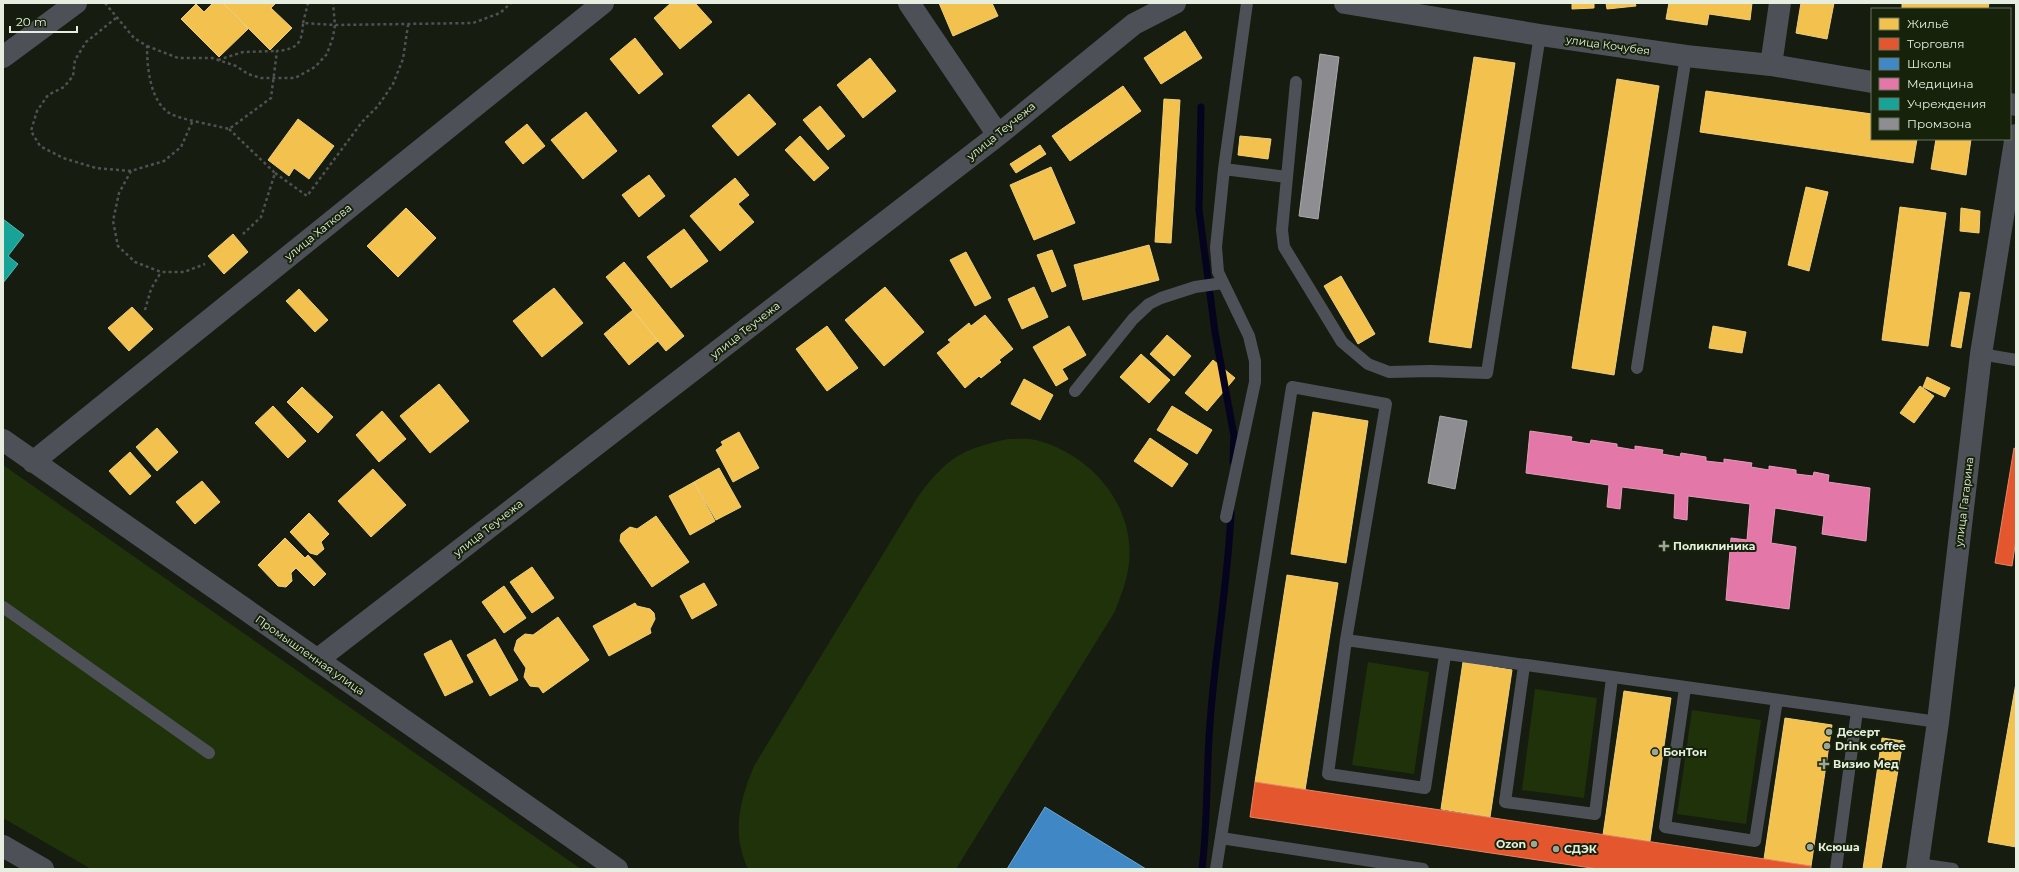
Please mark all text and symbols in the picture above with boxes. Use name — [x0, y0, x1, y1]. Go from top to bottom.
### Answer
scale bar — [10, 8, 77, 34]
legend — [1871, 8, 2011, 140]
text: 20 m — [16, 14, 47, 29]
text: Жильё — [1907, 16, 1949, 31]
street label: улица Кочубея — [1564, 32, 1651, 58]
text: Торговля — [1907, 36, 1964, 51]
text: Школы — [1907, 56, 1952, 71]
text: Медицина — [1907, 76, 1973, 91]
text: Учреждения — [1907, 96, 1986, 111]
street label: улица Теучежа — [963, 99, 1038, 164]
text: Промзона — [1907, 116, 1971, 131]
street label: улица Хаткова — [281, 201, 354, 264]
street label: улица Теучежа — [707, 298, 783, 362]
street label: улица Гагарина — [1951, 456, 1976, 549]
street label: улица Теучежа — [450, 496, 526, 560]
place label: Поликлиника — [1673, 539, 1755, 553]
marker: Поликлиника — [1658, 540, 1670, 552]
street label: Промышленная улица — [253, 612, 367, 698]
place label: Десерт — [1837, 725, 1880, 739]
marker: Десерт — [1824, 727, 1834, 737]
place label: Drink coffee — [1835, 739, 1906, 753]
marker: Drink coffee — [1822, 741, 1832, 751]
place label: БонТон — [1663, 745, 1707, 759]
marker: БонТон — [1650, 747, 1660, 757]
place label: Визио Мед — [1833, 757, 1899, 771]
marker: Визио Мед — [1818, 758, 1830, 770]
place label: Ozon — [1496, 837, 1526, 851]
marker: Ozon — [1529, 839, 1539, 849]
place label: Ксюша — [1818, 840, 1860, 854]
place label: СДЭК — [1564, 842, 1597, 856]
marker: Ксюша — [1805, 842, 1815, 852]
marker: СДЭК — [1551, 844, 1561, 854]

